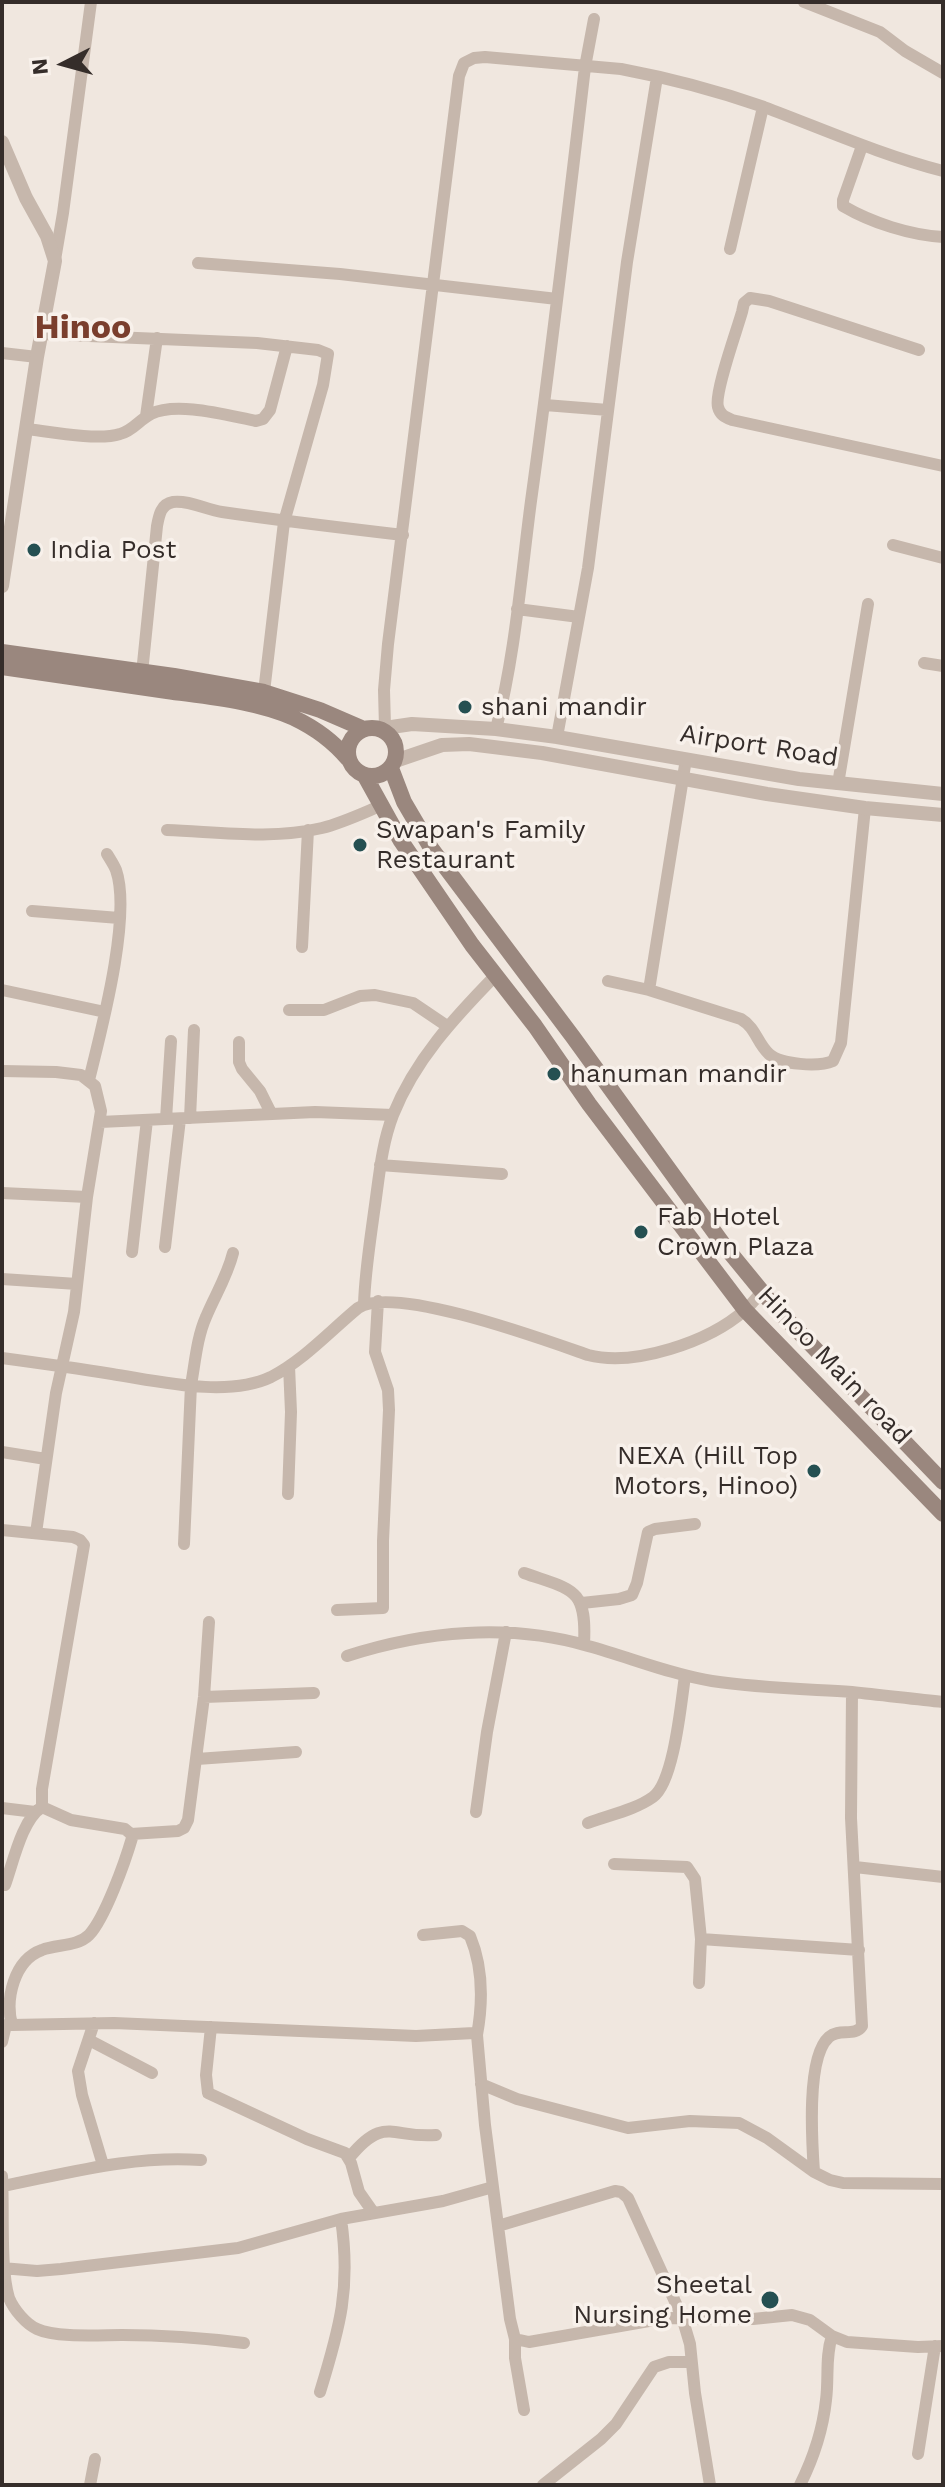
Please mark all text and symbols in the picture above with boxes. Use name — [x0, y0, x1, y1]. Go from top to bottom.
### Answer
north arrow — [24, 24, 104, 104]
text: N — [26, 57, 53, 76]
district label: Hinoo — [35, 308, 131, 348]
place label: India Post — [50, 534, 176, 566]
marker: India Post — [25, 541, 43, 559]
place label: shani mandir — [481, 691, 647, 723]
marker: shani mandir — [456, 698, 474, 716]
street label: Airport Road — [678, 718, 840, 774]
place label: Swapan's Family Restaurant — [376, 814, 585, 876]
marker: Swapan's Family Restaurant — [351, 836, 369, 854]
place label: hanuman mandir — [570, 1058, 787, 1090]
marker: hanuman mandir — [545, 1065, 563, 1083]
place label: Fab Hotel Crown Plaza — [657, 1201, 814, 1262]
marker: Fab Hotel Crown Plaza — [632, 1223, 650, 1241]
street label: Hinoo Main road — [751, 1280, 917, 1452]
place label: NEXA (Hill Top Motors, Hinoo) — [614, 1440, 798, 1502]
marker: NEXA (Hill Top Motors, Hinoo) — [805, 1462, 823, 1480]
place label: Sheetal Nursing Home — [573, 2269, 752, 2330]
marker: Sheetal Nursing Home — [759, 2289, 781, 2311]

